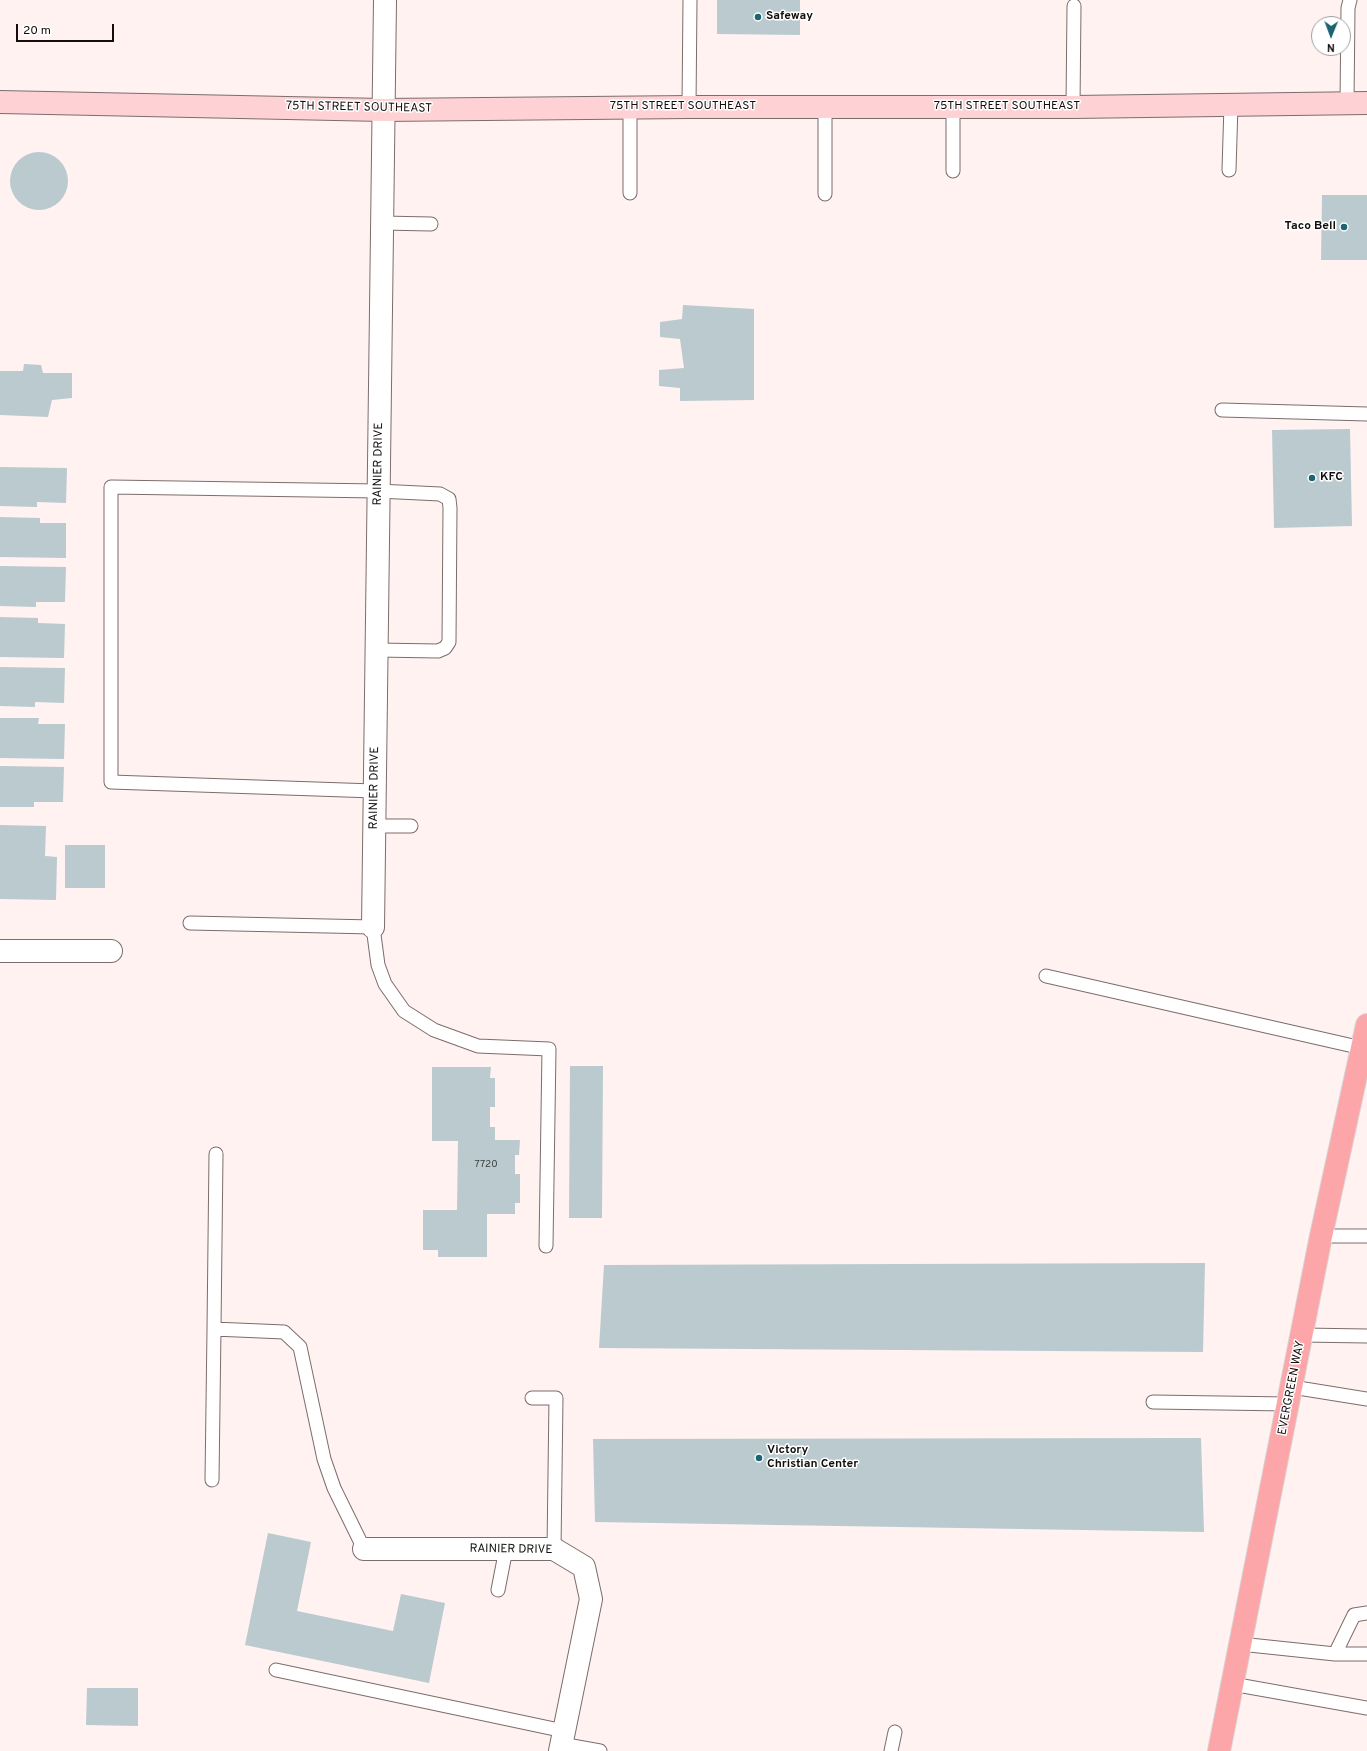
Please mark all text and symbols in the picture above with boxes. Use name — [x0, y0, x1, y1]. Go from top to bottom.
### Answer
place label: Safeway — [766, 10, 813, 24]
marker: Safeway — [753, 12, 763, 22]
scale bar — [18, 16, 116, 42]
north arrow — [1311, 16, 1351, 56]
text: 20 m — [23, 23, 51, 39]
text: N — [1327, 40, 1335, 54]
street label: 75TH STREET SOUTHEAST — [286, 100, 432, 116]
street label: 75TH STREET SOUTHEAST — [610, 100, 756, 114]
street label: 75TH STREET SOUTHEAST — [934, 100, 1080, 114]
place label: Taco Bell — [1285, 220, 1336, 234]
marker: Taco Bell — [1339, 222, 1349, 232]
street label: RAINIER DRIVE — [371, 422, 387, 506]
place label: KFC — [1320, 471, 1343, 485]
marker: KFC — [1307, 473, 1317, 483]
street label: RAINIER DRIVE — [367, 746, 383, 830]
house number: 7720 — [474, 1159, 498, 1171]
street label: EVERGREEN WAY — [1276, 1340, 1308, 1436]
place label: Victory Christian Center — [767, 1444, 858, 1472]
marker: Victory Christian Center — [754, 1453, 764, 1463]
street label: RAINIER DRIVE — [469, 1542, 553, 1558]

